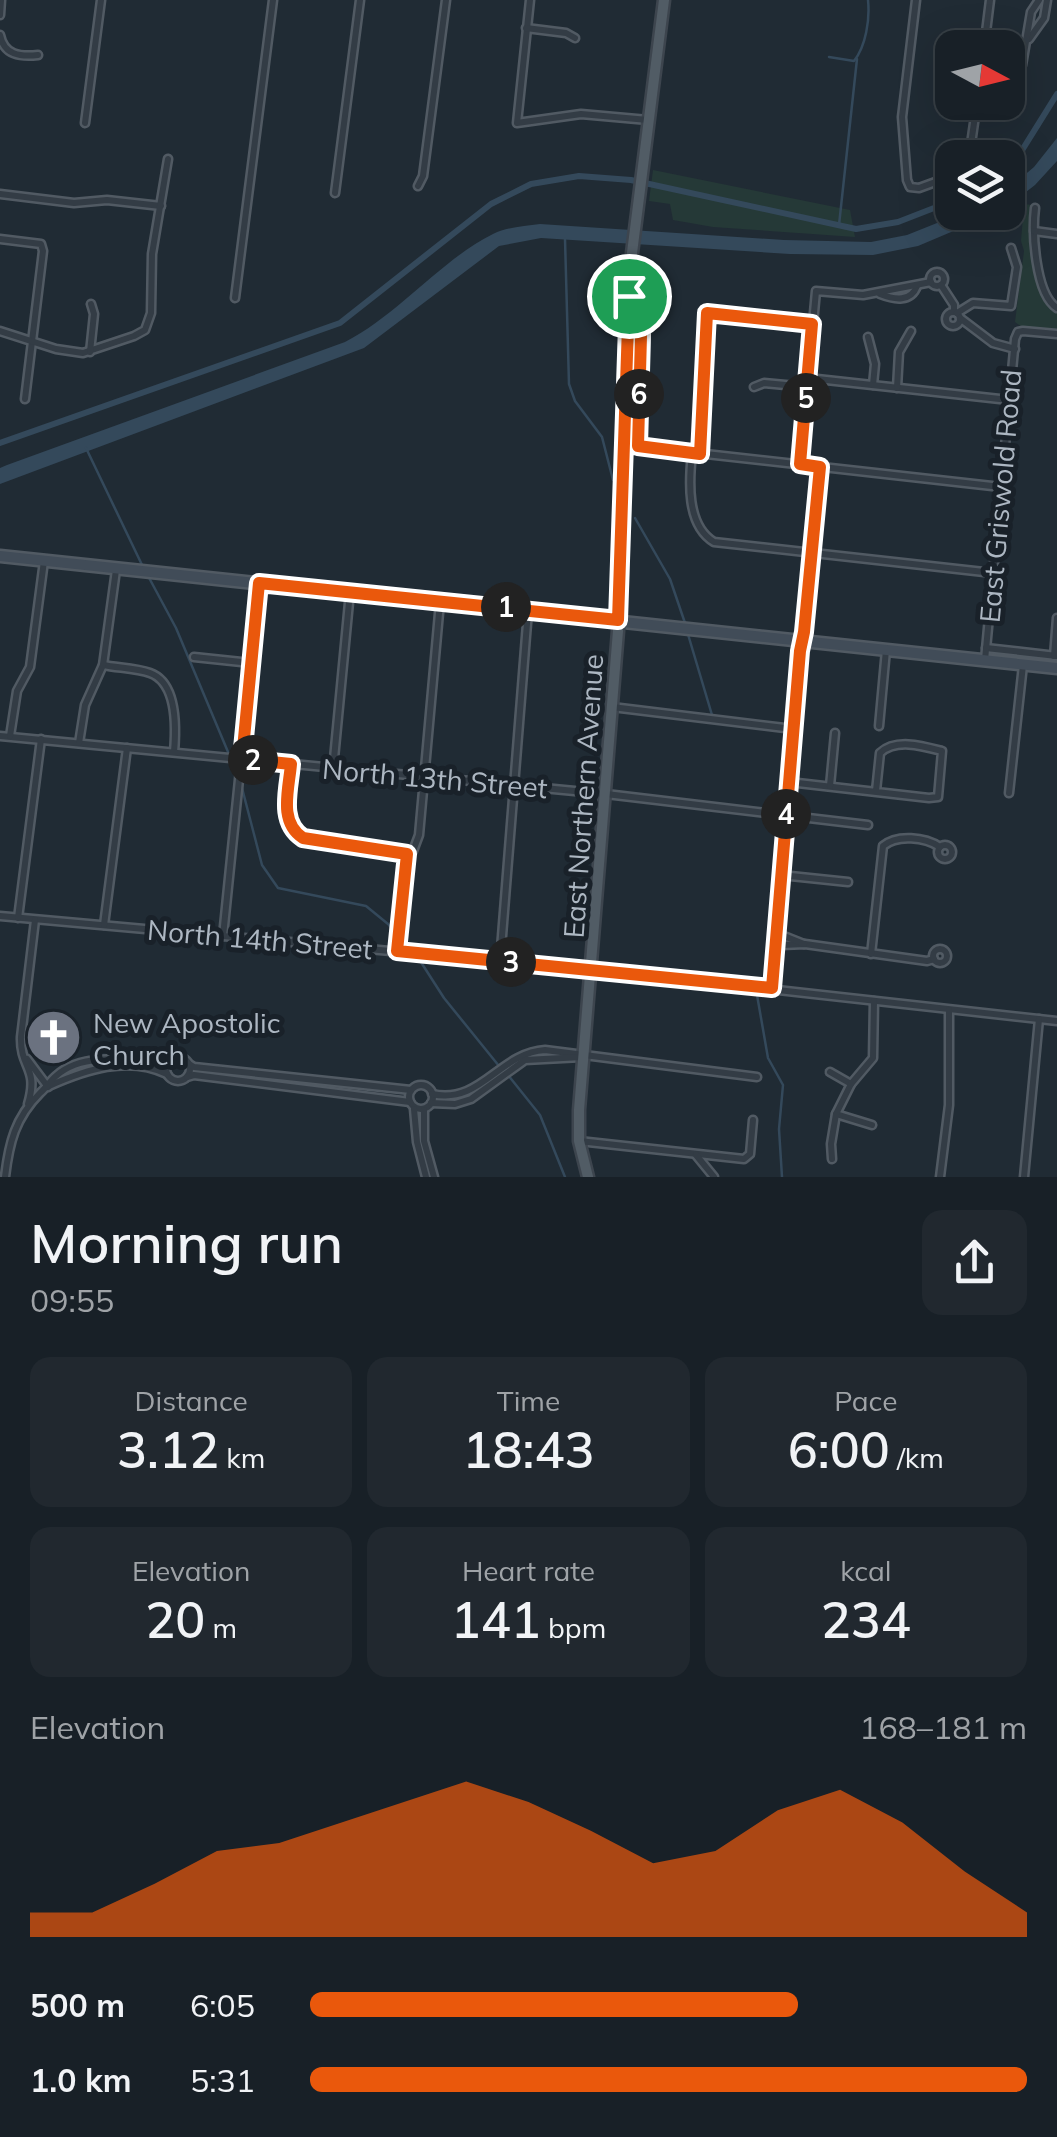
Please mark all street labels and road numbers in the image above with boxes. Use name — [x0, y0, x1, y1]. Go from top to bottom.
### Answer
street label: East Griswold Road — [971, 368, 1029, 624]
street label: East Northern Avenue — [556, 653, 610, 939]
street label: North 13th Street — [321, 751, 549, 805]
street label: North 14th Street — [146, 912, 374, 966]

